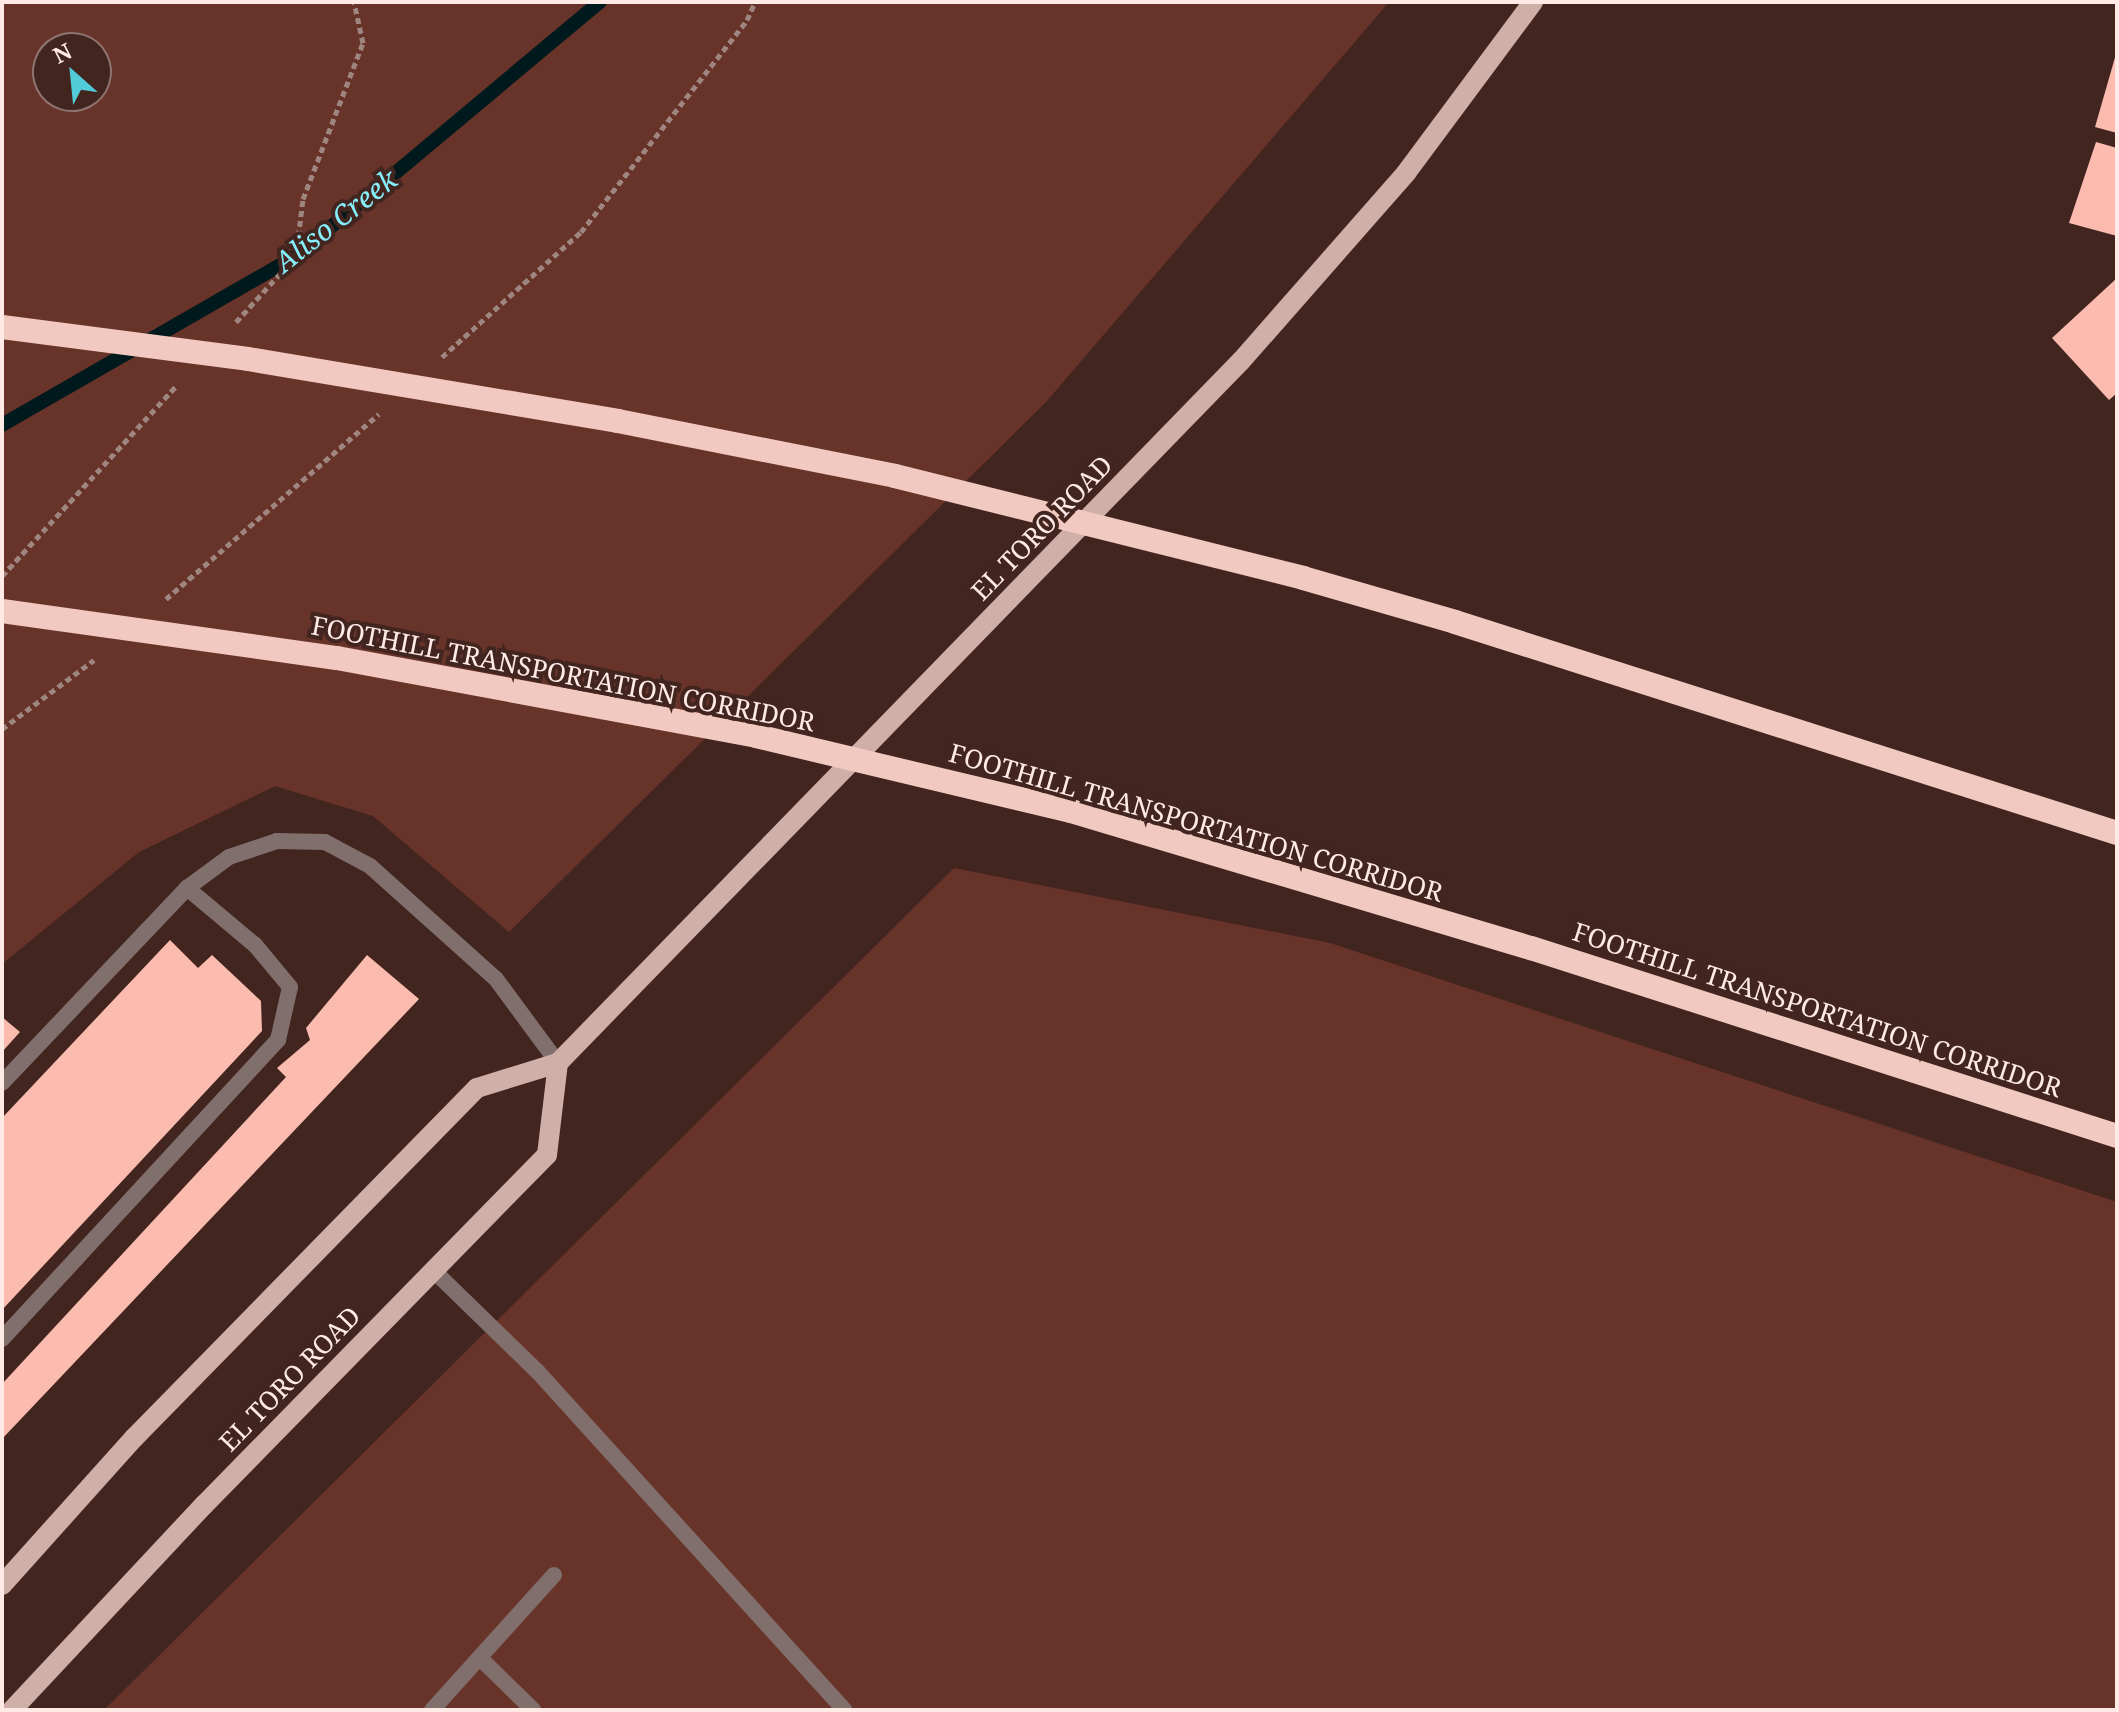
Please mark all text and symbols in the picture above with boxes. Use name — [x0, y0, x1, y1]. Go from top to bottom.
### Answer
north arrow — [32, 32, 112, 112]
text: N — [47, 35, 77, 70]
water label: Aliso Creek — [267, 162, 403, 278]
street label: EL TORO ROAD — [965, 449, 1119, 607]
street label: FOOTHILL TRANSPORTATION CORRIDOR — [309, 610, 817, 738]
street label: FOOTHILL TRANSPORTATION CORRIDOR — [946, 737, 1446, 909]
street label: FOOTHILL TRANSPORTATION CORRIDOR — [1569, 916, 2065, 1104]
street label: EL TORO ROAD — [213, 1300, 367, 1458]

